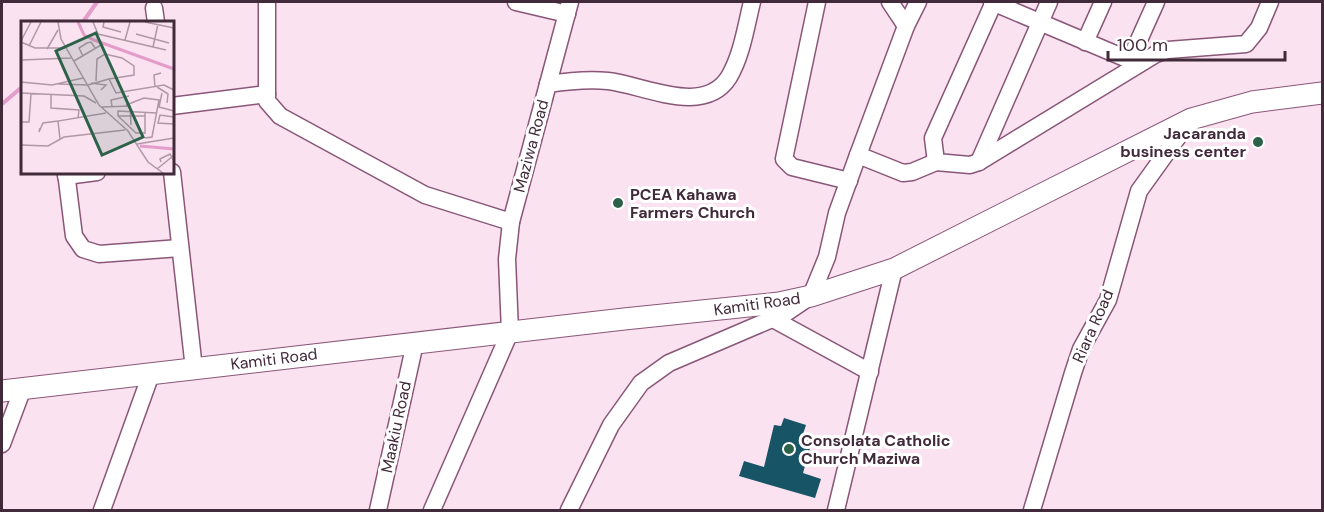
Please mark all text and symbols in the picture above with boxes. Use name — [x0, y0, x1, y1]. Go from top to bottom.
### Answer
inset map — [21, 21, 174, 174]
scale bar — [1108, 24, 1285, 62]
text: 100 m — [1117, 33, 1168, 57]
street label: Maziwa Road — [509, 97, 553, 195]
place label: Jacaranda business center — [1120, 123, 1246, 162]
marker: Jacaranda business center — [1251, 135, 1265, 149]
place label: PCEA Kahawa Farmers Church — [630, 184, 755, 223]
marker: PCEA Kahawa Farmers Church — [611, 196, 625, 210]
street label: Riara Road — [1068, 286, 1118, 366]
street label: Kamiti Road — [712, 288, 802, 320]
street label: Kamiti Road — [229, 343, 319, 375]
street label: Maakiu Road — [376, 379, 416, 475]
place label: Consolata Catholic Church Maziwa — [801, 430, 950, 469]
marker: Consolata Catholic Church Maziwa — [782, 442, 796, 456]

